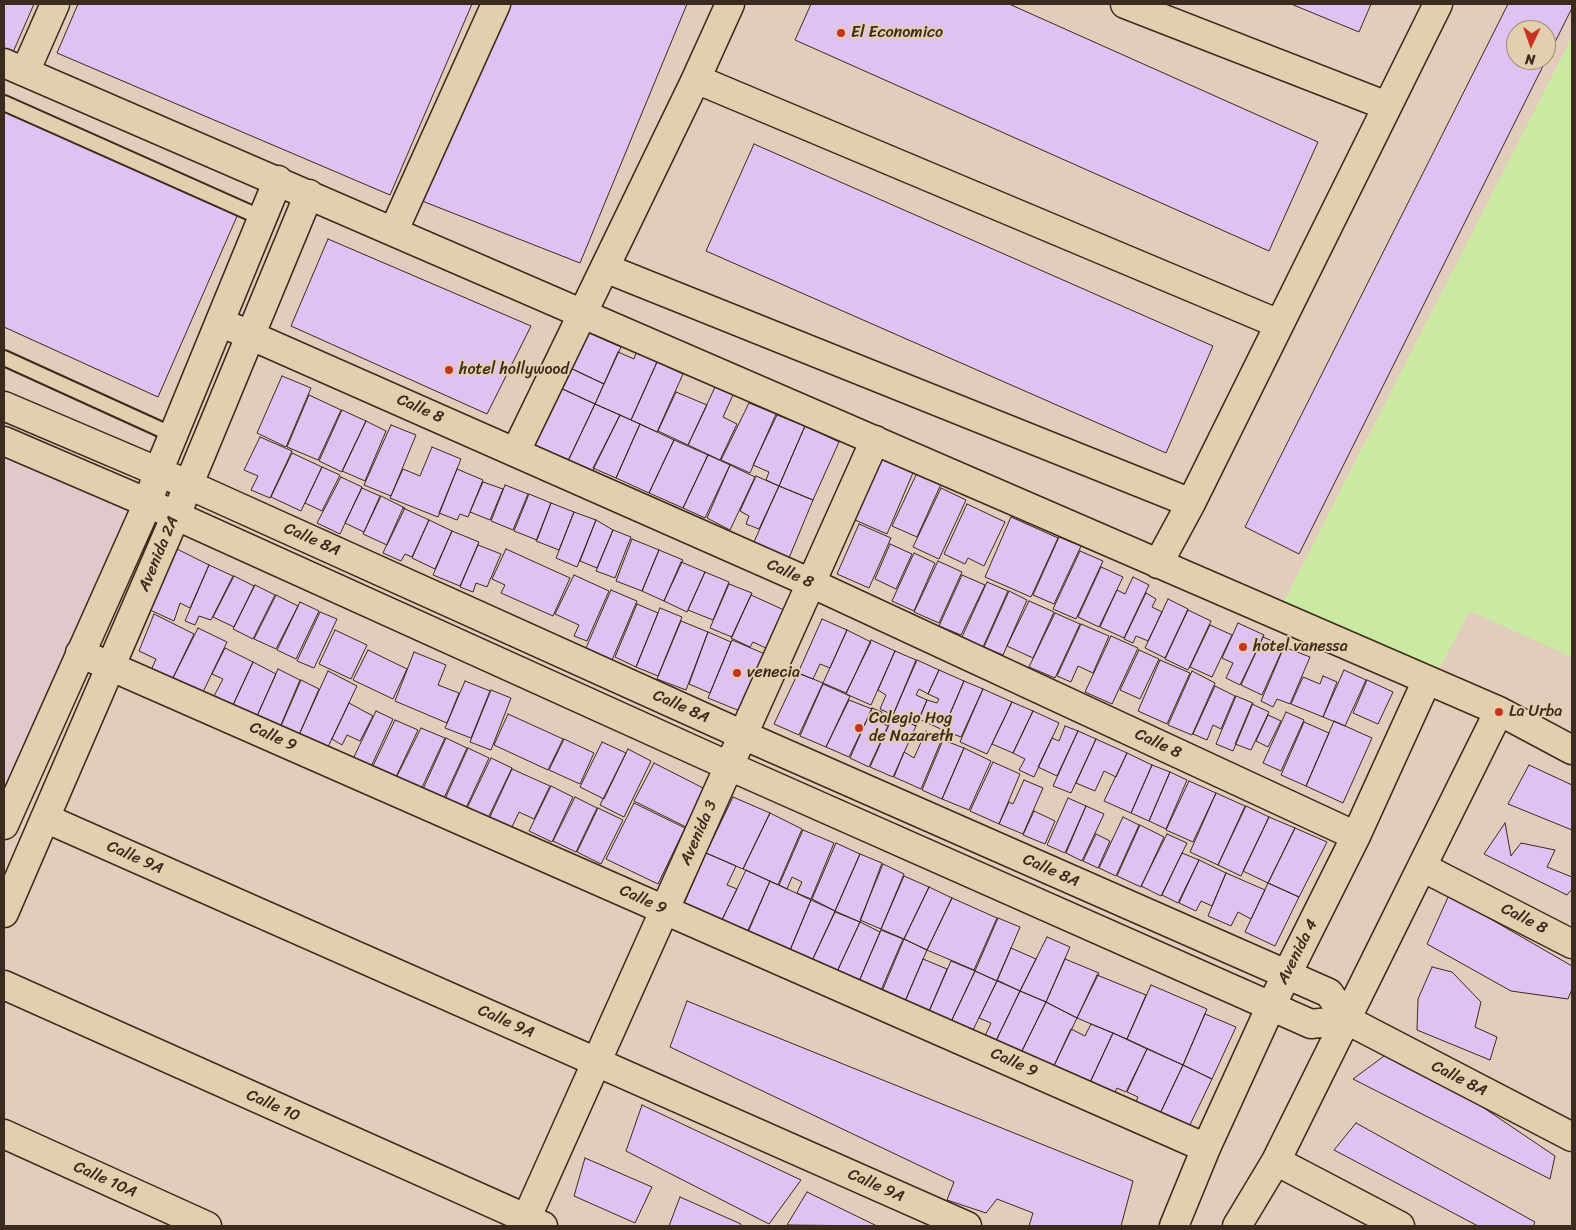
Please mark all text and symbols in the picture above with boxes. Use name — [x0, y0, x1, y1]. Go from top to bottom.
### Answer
north arrow — [1506, 20, 1556, 70]
place label: El Economico — [851, 23, 943, 43]
marker: El Economico — [835, 27, 847, 39]
text: N — [1525, 47, 1536, 72]
place label: hotel hollywood — [459, 360, 569, 380]
marker: hotel hollywood — [443, 364, 455, 376]
street label: Calle 8 — [394, 390, 446, 428]
street label: Avenida 2A — [135, 514, 183, 594]
street label: Calle 8A — [281, 519, 343, 561]
street label: Calle 8 — [764, 555, 816, 593]
place label: hotel vanessa — [1253, 637, 1348, 657]
marker: hotel vanessa — [1237, 641, 1249, 653]
place label: venecia — [747, 663, 800, 683]
marker: venecia — [731, 667, 743, 679]
street label: Calle 8A — [650, 686, 712, 728]
place label: La Urba — [1509, 702, 1562, 722]
marker: La Urba — [1493, 706, 1505, 718]
place label: Colegio Hog de Nazareth — [869, 709, 954, 747]
street label: Calle 9 — [247, 718, 299, 756]
marker: Colegio Hog de Nazareth — [853, 722, 865, 734]
street label: Calle 8 — [1132, 725, 1184, 763]
street label: Avenida 3 — [676, 798, 722, 868]
street label: Calle 9A — [104, 837, 166, 879]
street label: Calle 8A — [1020, 850, 1082, 892]
street label: Calle 9 — [617, 881, 669, 919]
street label: Calle 8 — [1498, 899, 1550, 939]
street label: Avenida 4 — [1274, 917, 1322, 987]
street label: Calle 9A — [475, 1001, 537, 1043]
street label: Calle 9 — [988, 1044, 1040, 1082]
street label: Calle 8A — [1428, 1057, 1490, 1101]
street label: Calle 10 — [243, 1086, 303, 1126]
street label: Calle 10A — [70, 1158, 140, 1202]
street label: Calle 9A — [845, 1165, 907, 1207]

